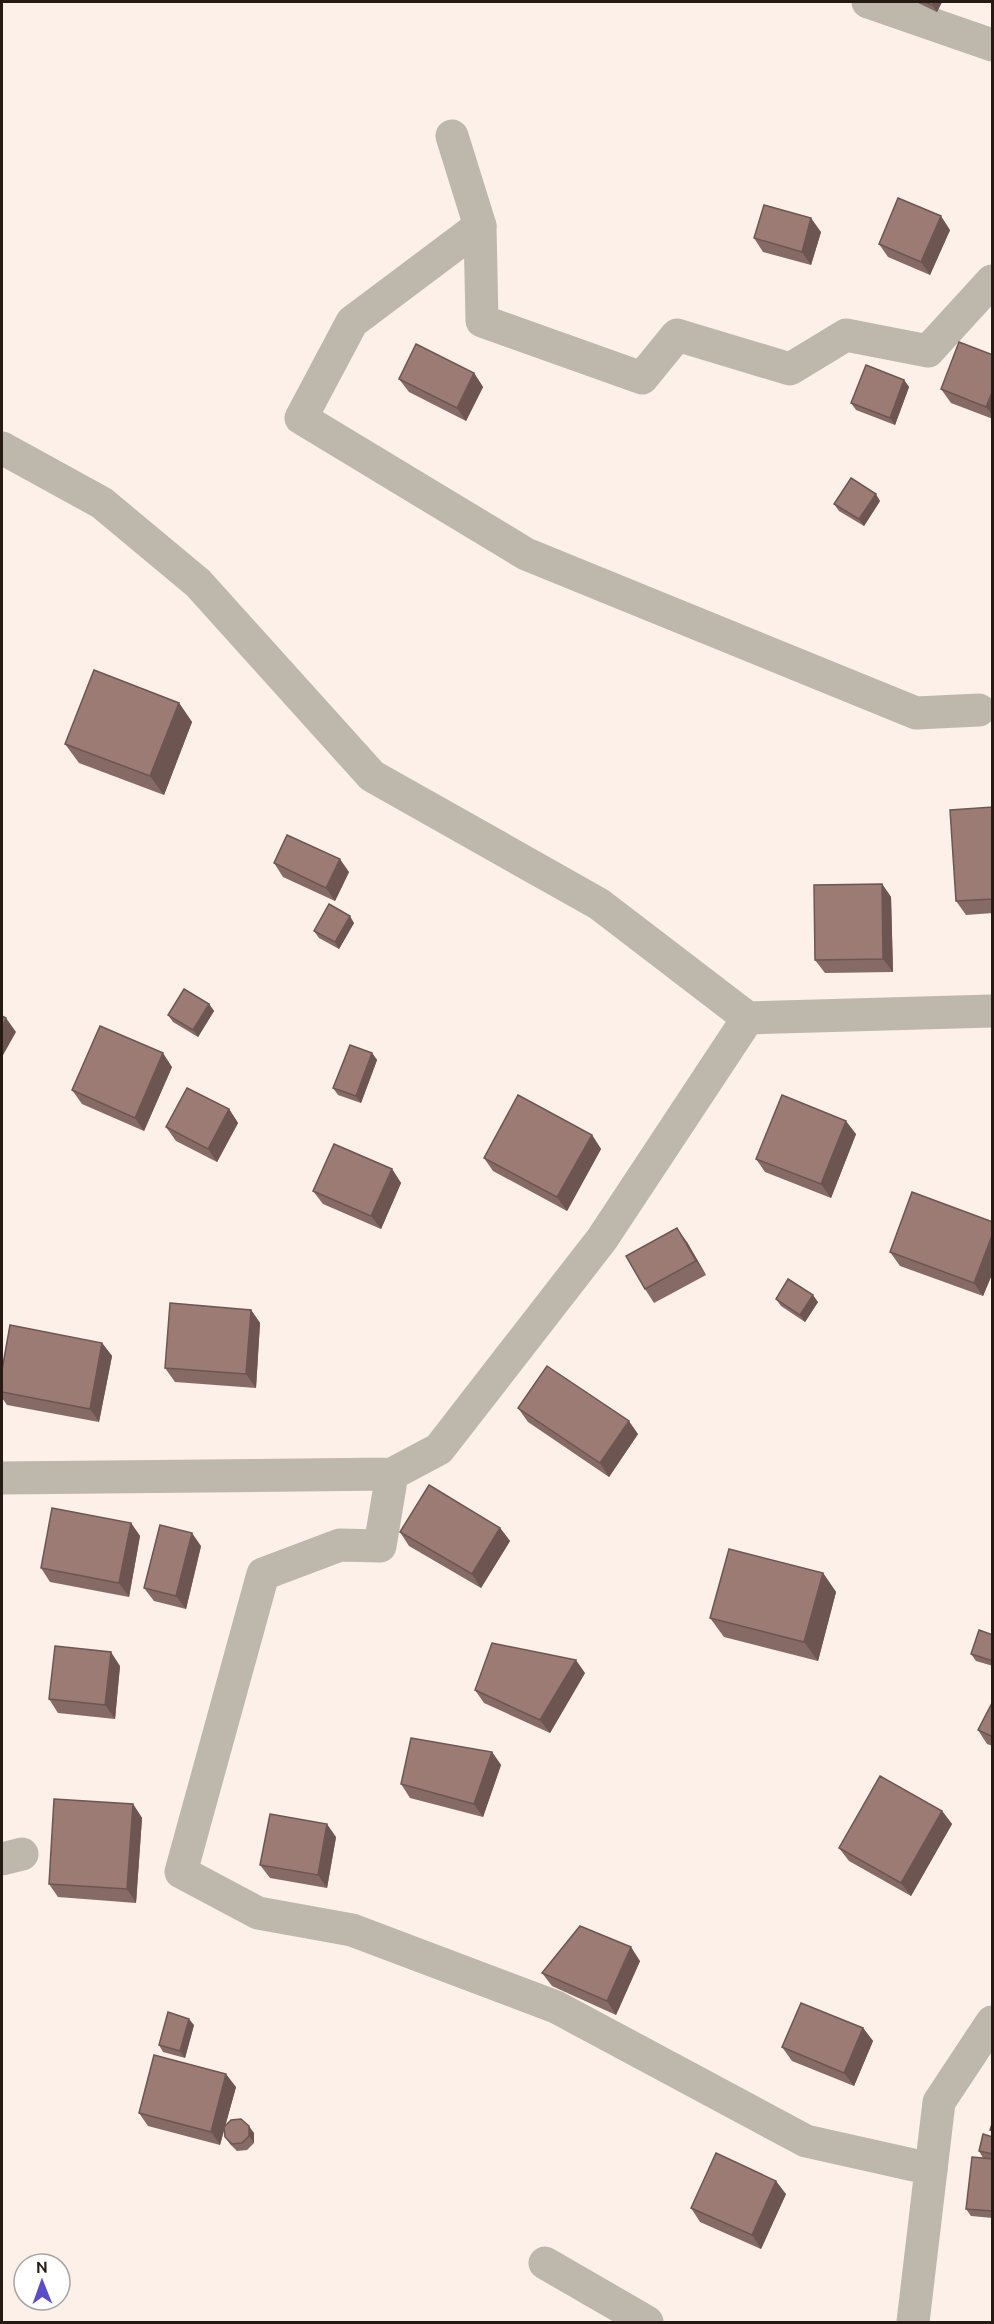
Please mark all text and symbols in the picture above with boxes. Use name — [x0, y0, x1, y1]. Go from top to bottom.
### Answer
north arrow — [12, 2252, 72, 2312]
text: N — [36, 2258, 48, 2276]

